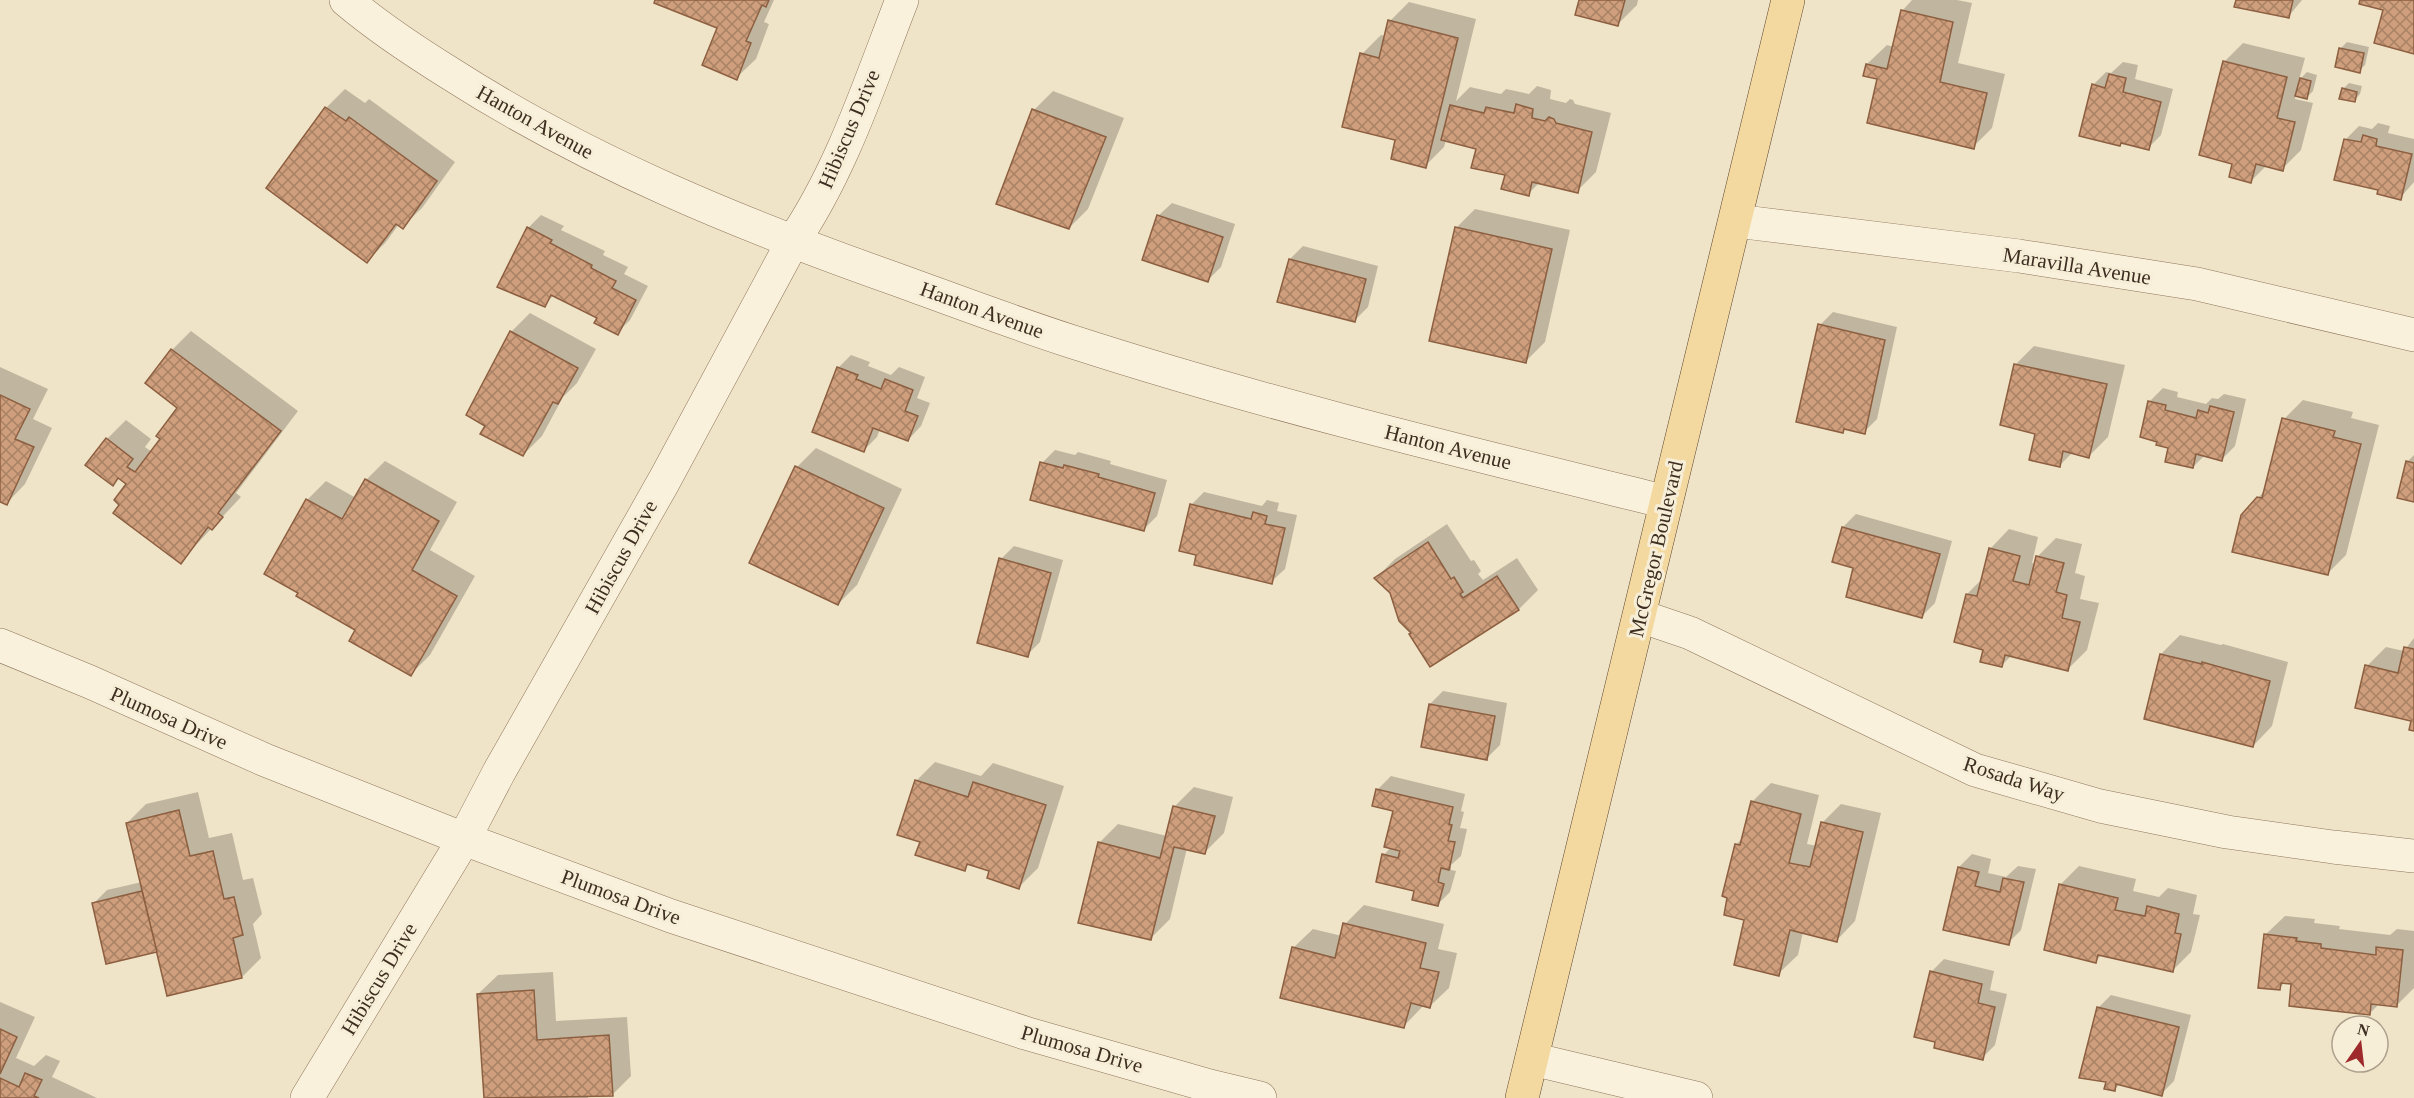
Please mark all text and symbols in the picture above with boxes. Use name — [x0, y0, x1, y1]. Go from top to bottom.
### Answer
street label: Hibiscus Drive — [813, 66, 885, 192]
street label: Hanton Avenue — [472, 80, 598, 164]
street label: Maravilla Avenue — [2001, 242, 2153, 290]
street label: Hanton Avenue — [917, 277, 1047, 343]
street label: Hanton Avenue — [1382, 420, 1514, 474]
street label: McGregor Boulevard — [1624, 458, 1688, 639]
street label: Hibiscus Drive — [580, 496, 662, 618]
street label: Plumosa Drive — [107, 682, 231, 754]
street label: Rosada Way — [1961, 751, 2068, 807]
street label: Plumosa Drive — [558, 864, 684, 930]
street label: Hibiscus Drive — [336, 919, 422, 1039]
north arrow — [2330, 1014, 2390, 1074]
street label: Plumosa Drive — [1018, 1020, 1146, 1078]
text: N — [2356, 1020, 2372, 1040]

